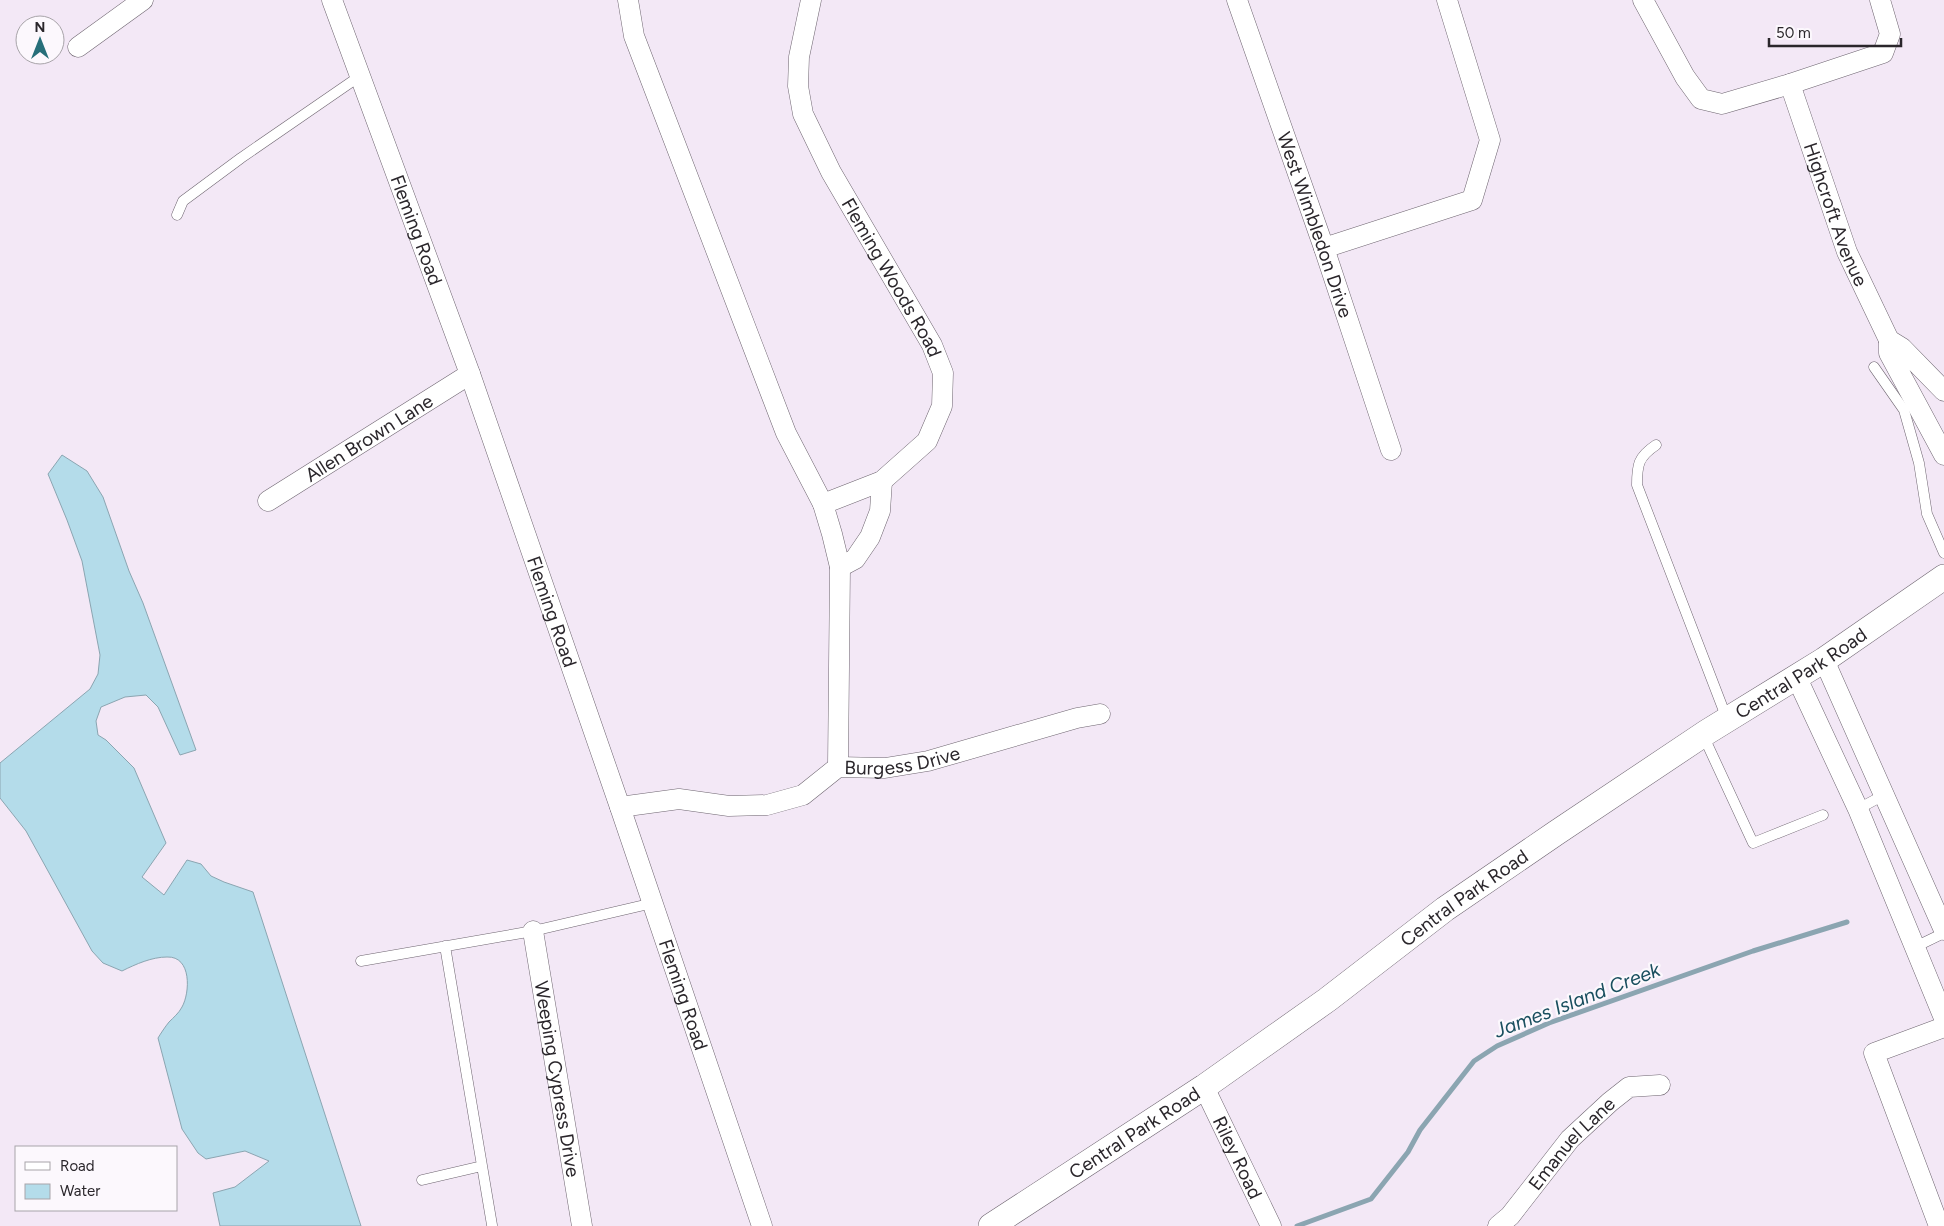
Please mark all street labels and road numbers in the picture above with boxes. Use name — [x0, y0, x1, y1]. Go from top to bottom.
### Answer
street label: West Wimbledon Drive — [1272, 129, 1357, 321]
street label: Highcroft Avenue — [1799, 139, 1873, 290]
street label: Fleming Road — [386, 172, 447, 288]
street label: Fleming Woods Road — [837, 194, 946, 360]
street label: Allen Brown Lane — [301, 389, 437, 487]
street label: Fleming Road — [522, 553, 582, 670]
street label: Central Park Road — [1731, 623, 1871, 724]
street label: Burgess Drive — [844, 741, 963, 780]
street label: Central Park Road — [1396, 845, 1532, 951]
street label: Fleming Road — [654, 936, 713, 1053]
street label: Weeping Cypress Drive — [529, 979, 585, 1179]
street label: Central Park Road — [1065, 1082, 1204, 1184]
street label: Emanuel Lane — [1524, 1092, 1620, 1195]
street label: Riley Road — [1208, 1112, 1267, 1203]

